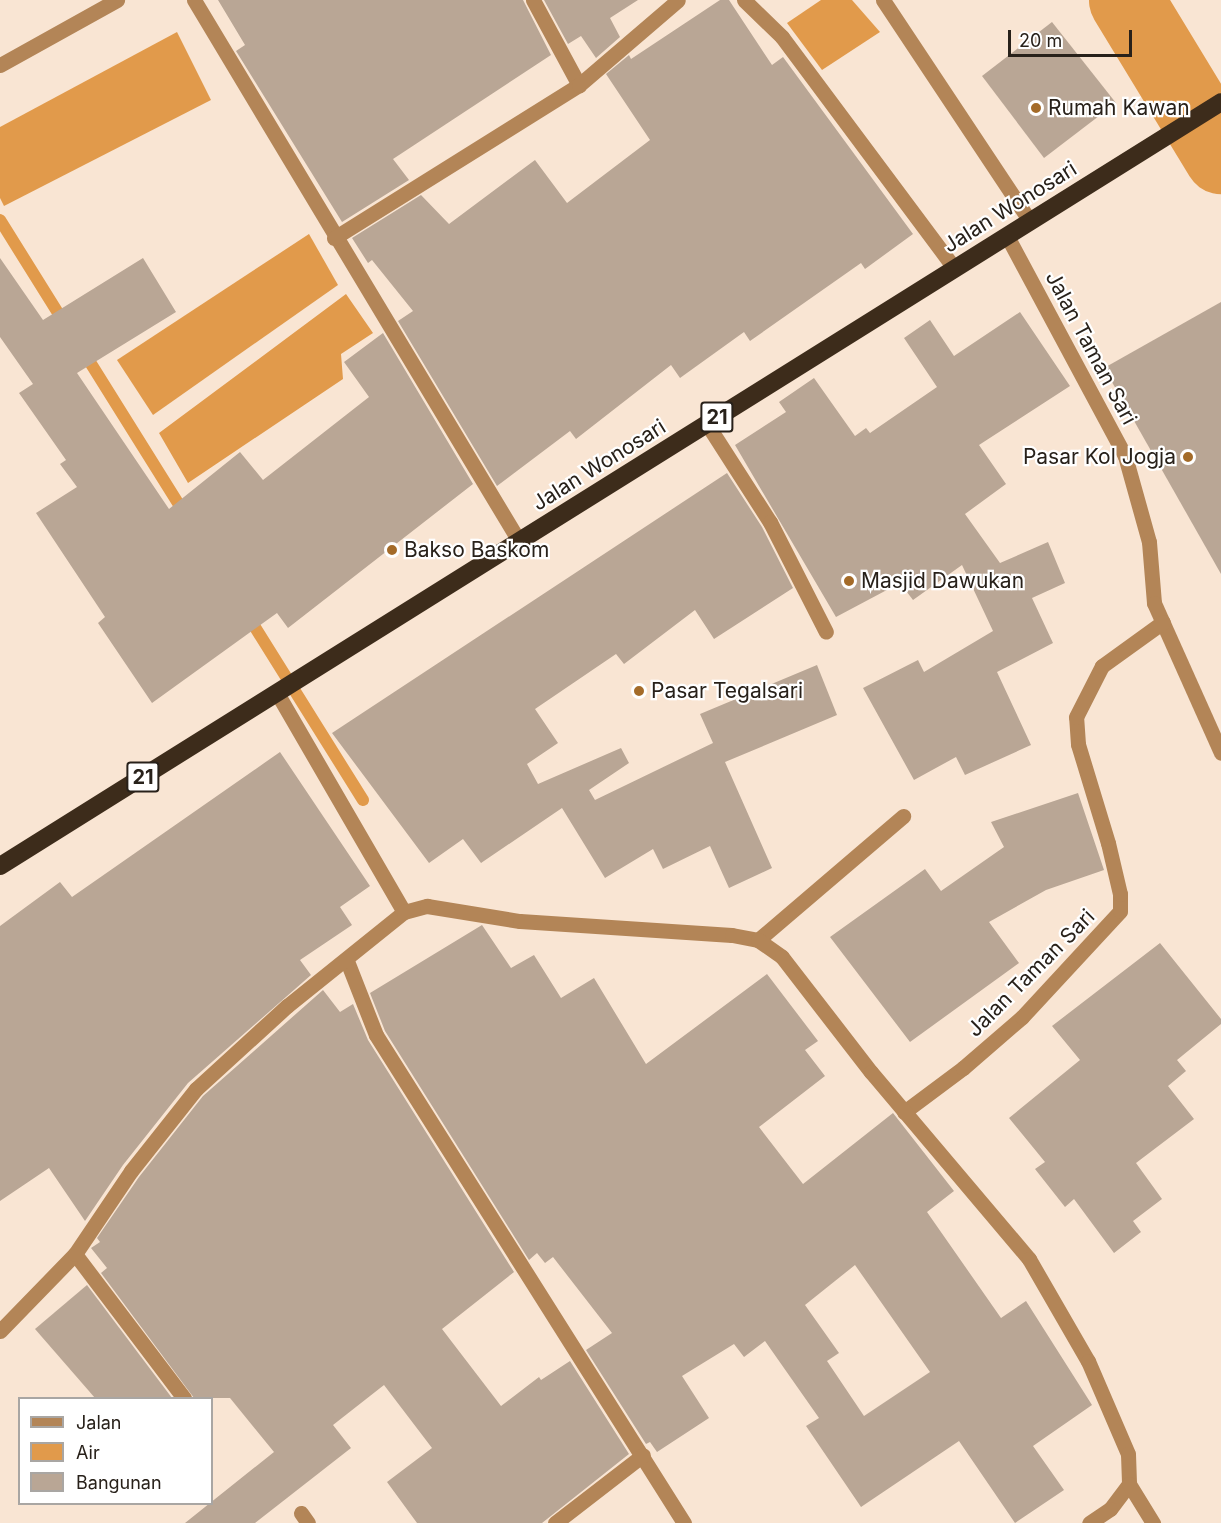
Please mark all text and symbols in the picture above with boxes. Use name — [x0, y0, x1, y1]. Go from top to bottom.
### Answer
scale bar — [1011, 18, 1136, 56]
text: 20 m — [1019, 30, 1062, 51]
place label: Rumah Kawan — [1048, 95, 1190, 121]
marker: Rumah Kawan — [1029, 101, 1043, 115]
street label: Jalan Wonosari — [939, 156, 1081, 258]
street label: Jalan Taman Sari — [1040, 267, 1142, 429]
road number: 21 — [699, 400, 735, 434]
street label: Jalan Wonosari — [528, 414, 670, 516]
place label: Pasar Kol Jogja — [1023, 444, 1176, 470]
marker: Pasar Kol Jogja — [1181, 450, 1195, 464]
place label: Bakso Baskom — [404, 537, 549, 563]
marker: Bakso Baskom — [385, 543, 399, 557]
place label: Masjid Dawukan — [861, 568, 1024, 594]
marker: Masjid Dawukan — [842, 574, 856, 588]
place label: Pasar Tegalsari — [651, 678, 803, 704]
marker: Pasar Tegalsari — [632, 684, 646, 698]
road number: 21 — [125, 760, 161, 794]
street label: Jalan Taman Sari — [962, 904, 1100, 1042]
legend — [18, 1397, 213, 1505]
text: Jalan — [76, 1412, 121, 1433]
text: Air — [76, 1442, 100, 1463]
text: Bangunan — [76, 1472, 162, 1493]

